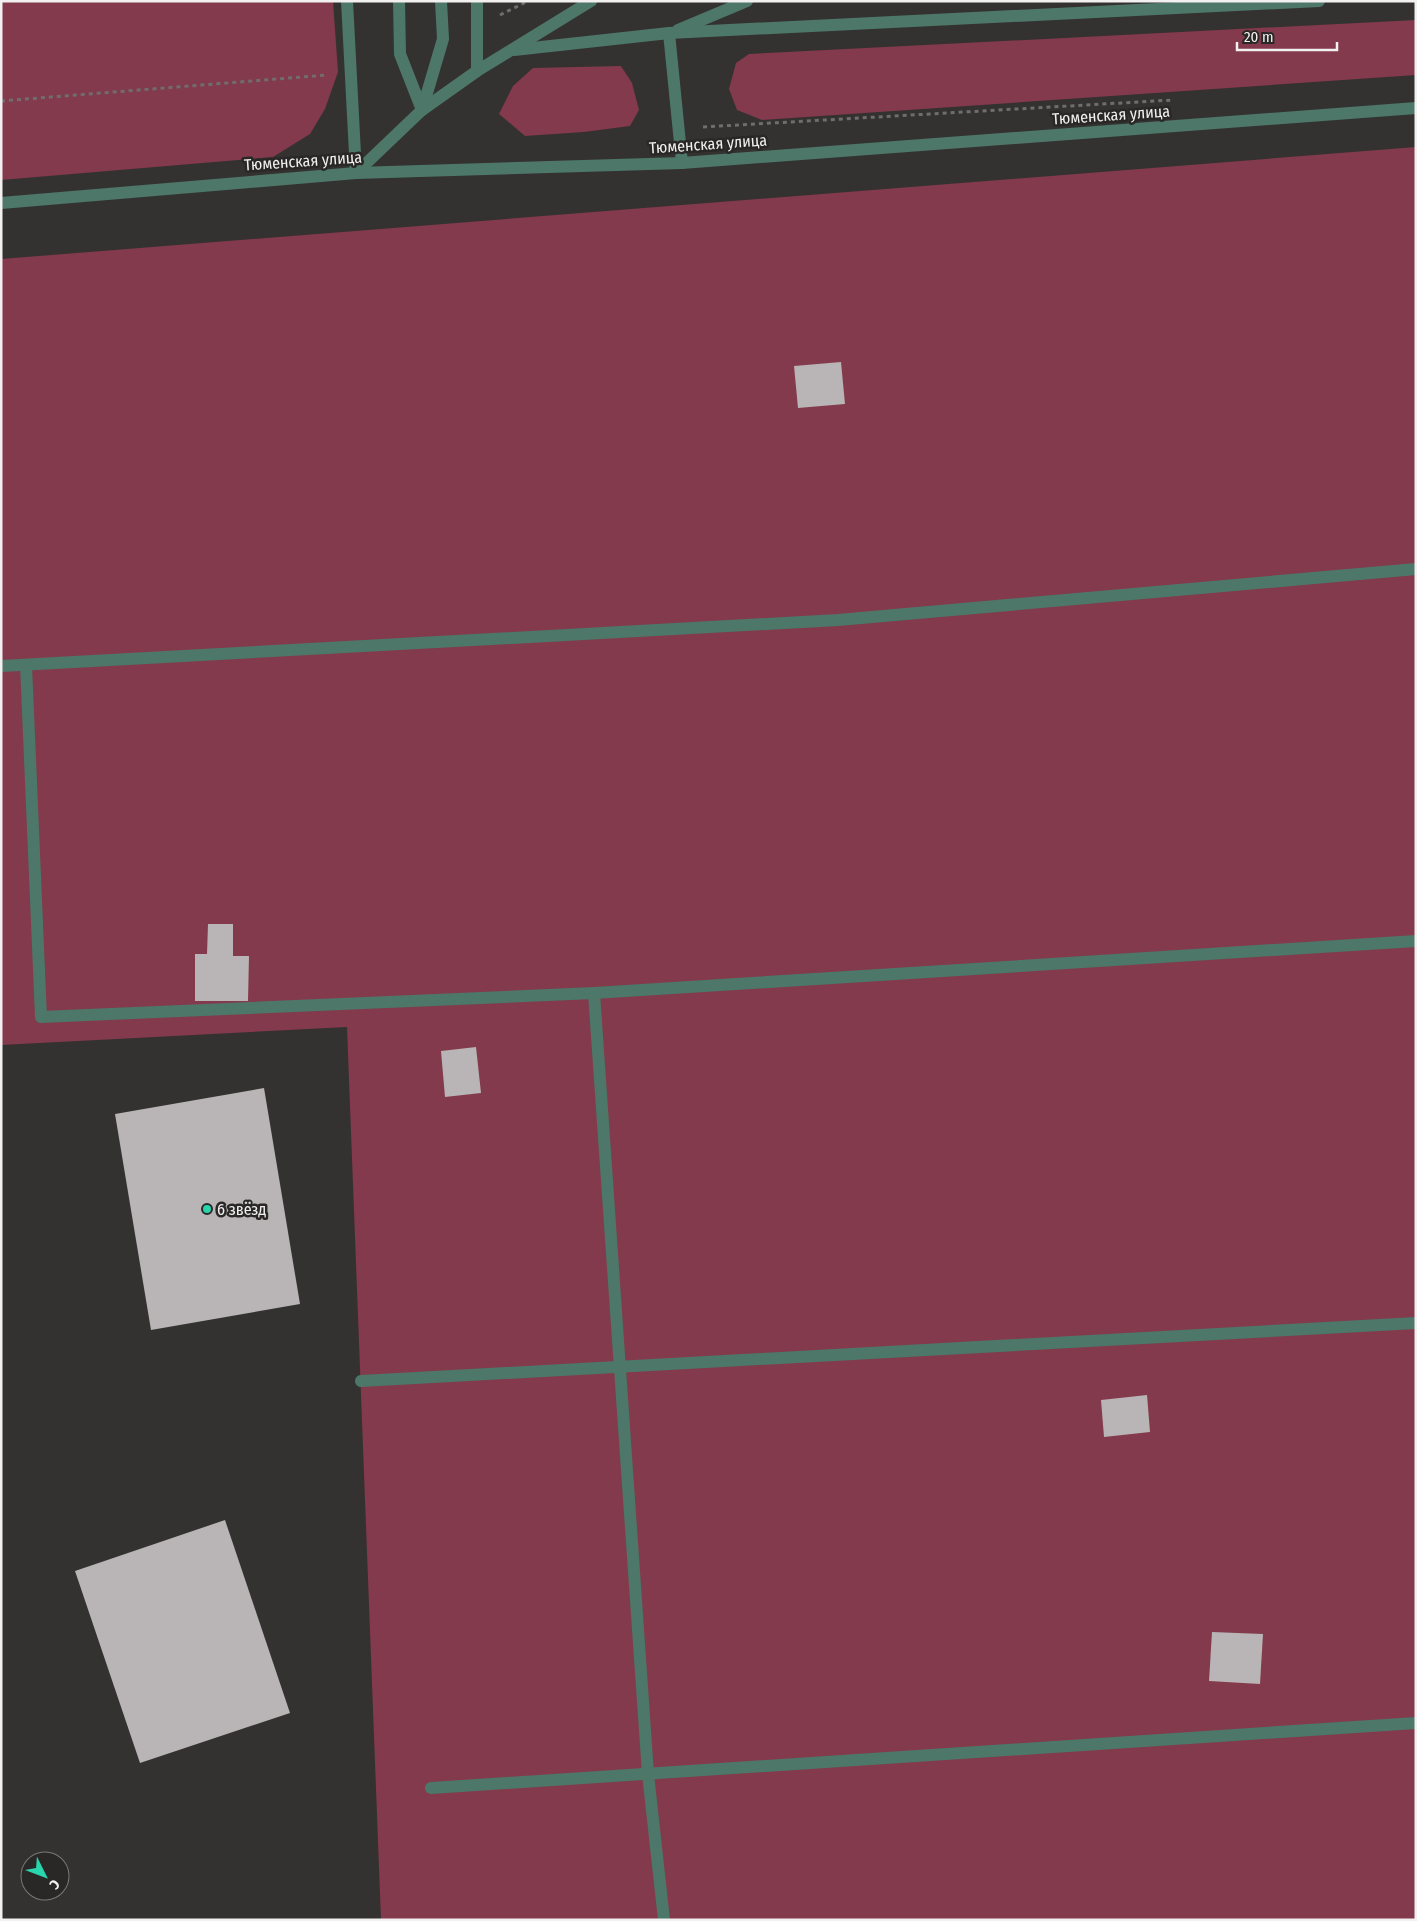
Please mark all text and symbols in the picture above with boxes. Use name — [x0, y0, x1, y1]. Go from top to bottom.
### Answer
scale bar — [1237, 20, 1337, 52]
text: 20 m — [1244, 28, 1274, 46]
street label: Тюменская улица — [1051, 101, 1171, 129]
street label: Тюменская улица — [648, 130, 768, 158]
street label: Тюменская улица — [243, 147, 363, 175]
place label: 6 звёзд — [217, 1200, 266, 1219]
marker: 6 звёзд — [201, 1203, 213, 1215]
north arrow — [20, 1851, 70, 1901]
text: С — [45, 1876, 63, 1893]

